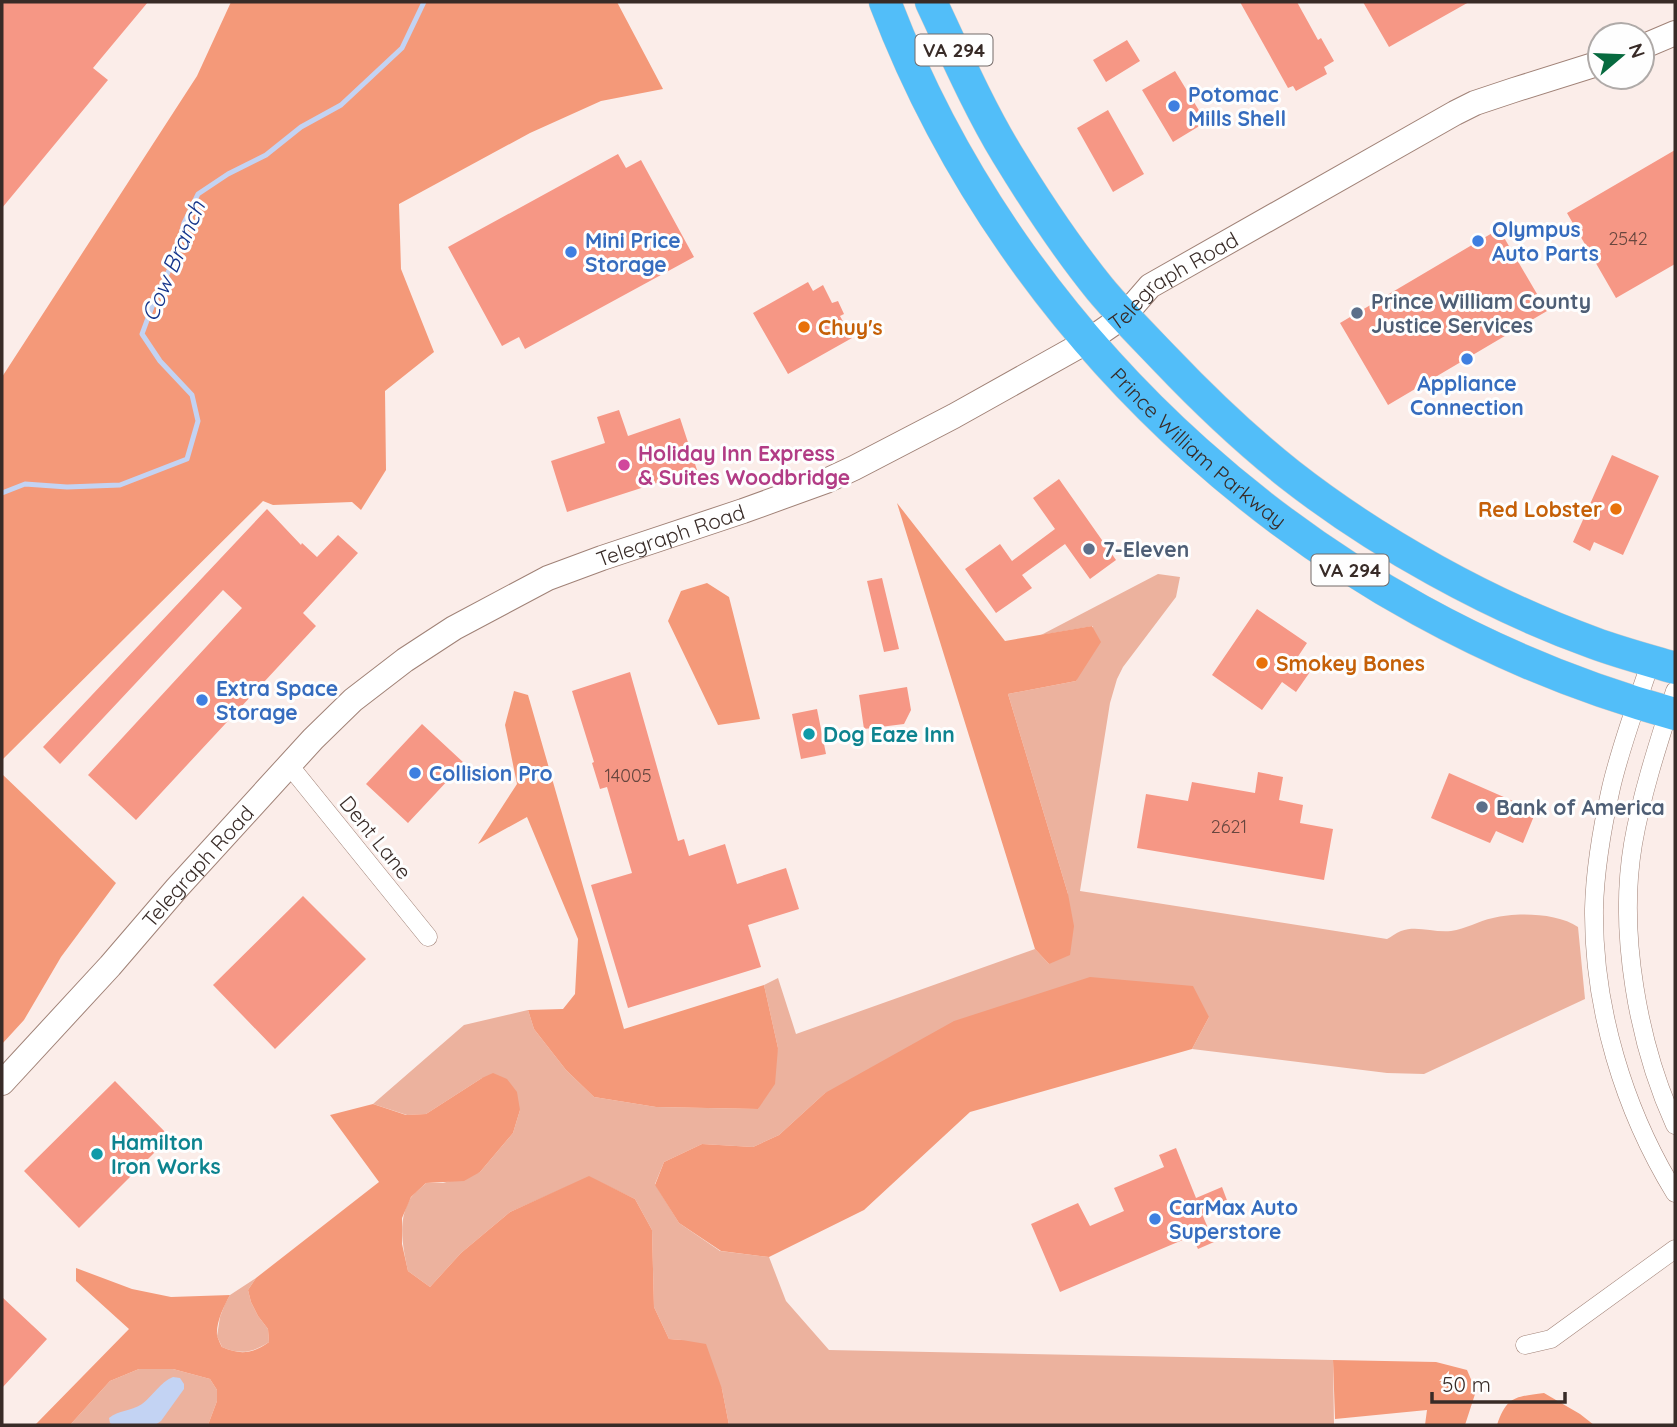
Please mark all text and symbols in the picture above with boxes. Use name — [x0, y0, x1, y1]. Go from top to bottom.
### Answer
north arrow — [1586, 21, 1656, 91]
road number: VA 294 — [916, 34, 992, 66]
text: N — [1623, 40, 1651, 61]
place label: Potomac Mills Shell — [1188, 81, 1286, 131]
marker: Potomac Mills Shell — [1166, 98, 1182, 114]
water label: Cow Branch — [135, 195, 212, 326]
place label: Olympus Auto Parts — [1492, 216, 1599, 266]
street label: Telegraph Road — [1103, 226, 1242, 336]
place label: Mini Price Storage — [585, 227, 681, 277]
house number: 2542 — [1608, 227, 1648, 250]
marker: Olympus Auto Parts — [1470, 233, 1486, 249]
marker: Mini Price Storage — [563, 244, 579, 260]
place label: Prince William County Justice Services — [1371, 288, 1591, 338]
marker: Prince William County Justice Services — [1349, 305, 1365, 321]
place label: Chuy's — [818, 314, 883, 340]
marker: Chuy's — [796, 319, 812, 335]
marker: Appliance Connection — [1459, 351, 1475, 367]
street label: Prince William Parkway — [1105, 362, 1292, 533]
place label: Appliance Connection — [1410, 370, 1524, 420]
place label: Holiday Inn Express & Suites Woodbridge — [638, 440, 850, 490]
marker: Holiday Inn Express & Suites Woodbridge — [616, 457, 632, 473]
place label: Red Lobster — [1478, 496, 1602, 522]
street label: Telegraph Road — [593, 498, 748, 572]
marker: Red Lobster — [1608, 501, 1624, 517]
place label: 7-Eleven — [1103, 536, 1189, 562]
marker: 7-Eleven — [1081, 541, 1097, 557]
road number: VA 294 — [1312, 554, 1388, 586]
place label: Smokey Bones — [1276, 650, 1425, 676]
marker: Smokey Bones — [1254, 655, 1270, 671]
place label: Extra Space Storage — [216, 675, 338, 725]
marker: Extra Space Storage — [194, 692, 210, 708]
place label: Dog Eaze Inn — [823, 721, 955, 747]
marker: Dog Eaze Inn — [801, 726, 817, 742]
place label: Collision Pro — [429, 760, 553, 786]
house number: 14005 — [604, 764, 652, 787]
marker: Collision Pro — [407, 765, 423, 781]
street label: Dent Lane — [334, 790, 418, 884]
place label: Bank of America — [1496, 794, 1665, 820]
marker: Bank of America — [1474, 799, 1490, 815]
street label: Telegraph Road — [136, 800, 259, 932]
house number: 2621 — [1211, 815, 1247, 838]
place label: Hamilton Iron Works — [111, 1129, 221, 1179]
marker: Hamilton Iron Works — [89, 1146, 105, 1162]
place label: CarMax Auto Superstore — [1169, 1194, 1298, 1244]
marker: CarMax Auto Superstore — [1147, 1211, 1163, 1227]
scale bar — [1432, 1360, 1565, 1404]
text: 50 m — [1442, 1371, 1491, 1397]

